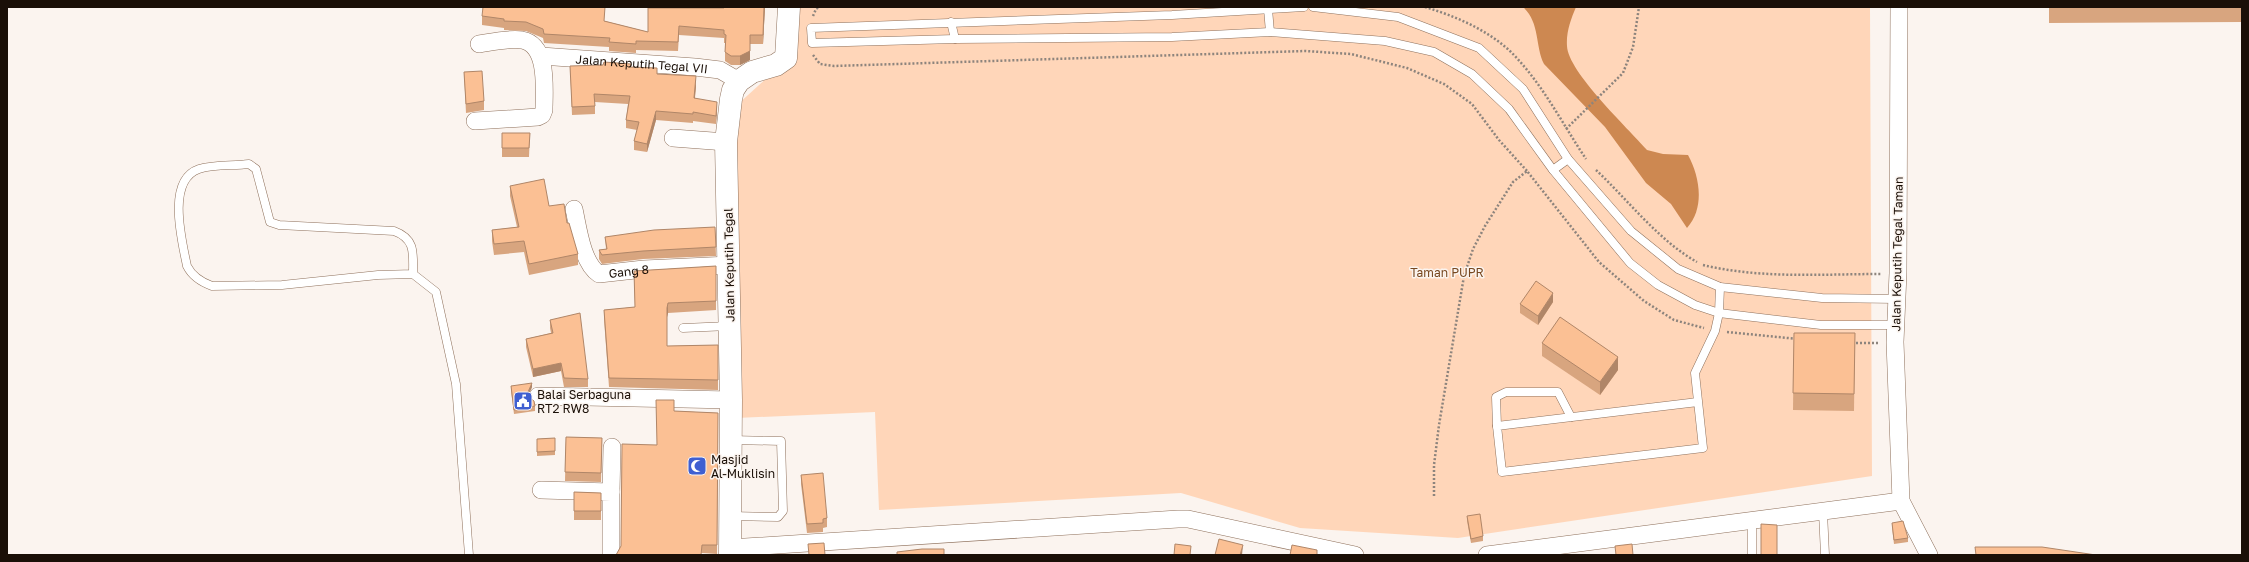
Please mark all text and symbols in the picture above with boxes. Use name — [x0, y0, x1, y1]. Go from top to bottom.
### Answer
street label: Jalan Keputih Tegal VII — [575, 51, 709, 76]
street label: Jalan Keputih Tegal Taman — [1888, 177, 1906, 331]
street label: Jalan Keputih Tegal — [721, 208, 737, 322]
street label: Gang 8 — [608, 261, 649, 280]
park label: Taman PUPR — [1410, 265, 1484, 280]
place label: Balai Serbaguna RT2 RW8 — [537, 387, 631, 416]
public building icon: Balai Serbaguna RT2 RW8 — [512, 390, 534, 412]
place label: Masjid Al-Muklisin — [711, 452, 775, 481]
mosque icon: Masjid Al-Muklisin — [686, 455, 708, 477]

